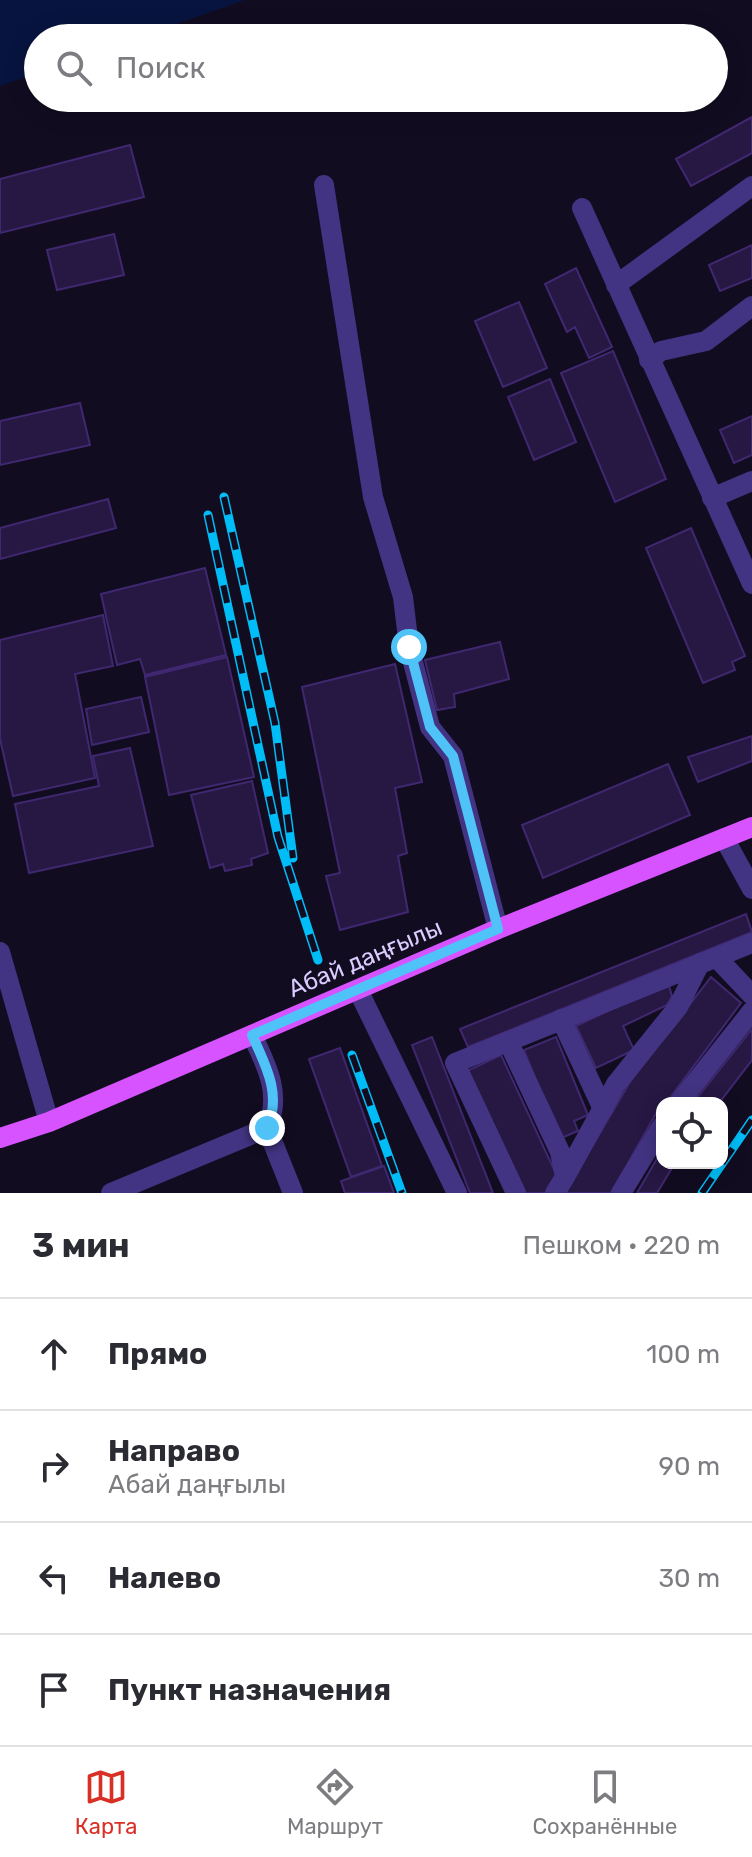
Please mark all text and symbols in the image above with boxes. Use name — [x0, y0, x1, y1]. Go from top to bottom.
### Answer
search box — [24, 24, 728, 112]
icon: search — [52, 46, 96, 90]
text: Поиск — [116, 50, 206, 86]
route start — [391, 629, 427, 665]
street label: Абай даңғылы — [284, 913, 446, 1003]
map controls — [656, 1097, 728, 1169]
button: locate — [656, 1097, 728, 1169]
route end — [249, 1110, 285, 1146]
text: 3 мин — [32, 1225, 130, 1266]
text: Пешком · 220 m — [523, 1230, 720, 1261]
icon: ahead — [32, 1332, 76, 1376]
text: Прямо — [108, 1336, 207, 1372]
text: 100 m — [646, 1339, 720, 1370]
text: Направо — [108, 1433, 240, 1469]
icon: right — [32, 1444, 76, 1488]
text: 90 m — [659, 1451, 720, 1482]
text: Абай даңғылы — [108, 1469, 286, 1500]
icon: left — [32, 1556, 76, 1600]
text: Налево — [108, 1560, 221, 1596]
text: 30 m — [658, 1563, 720, 1594]
icon: arrive — [32, 1668, 76, 1712]
text: Пункт назначения — [108, 1672, 391, 1708]
tab: Карта — [75, 1765, 137, 1840]
tab: Маршрут — [287, 1765, 383, 1840]
tab: Сохранённые — [532, 1765, 677, 1840]

